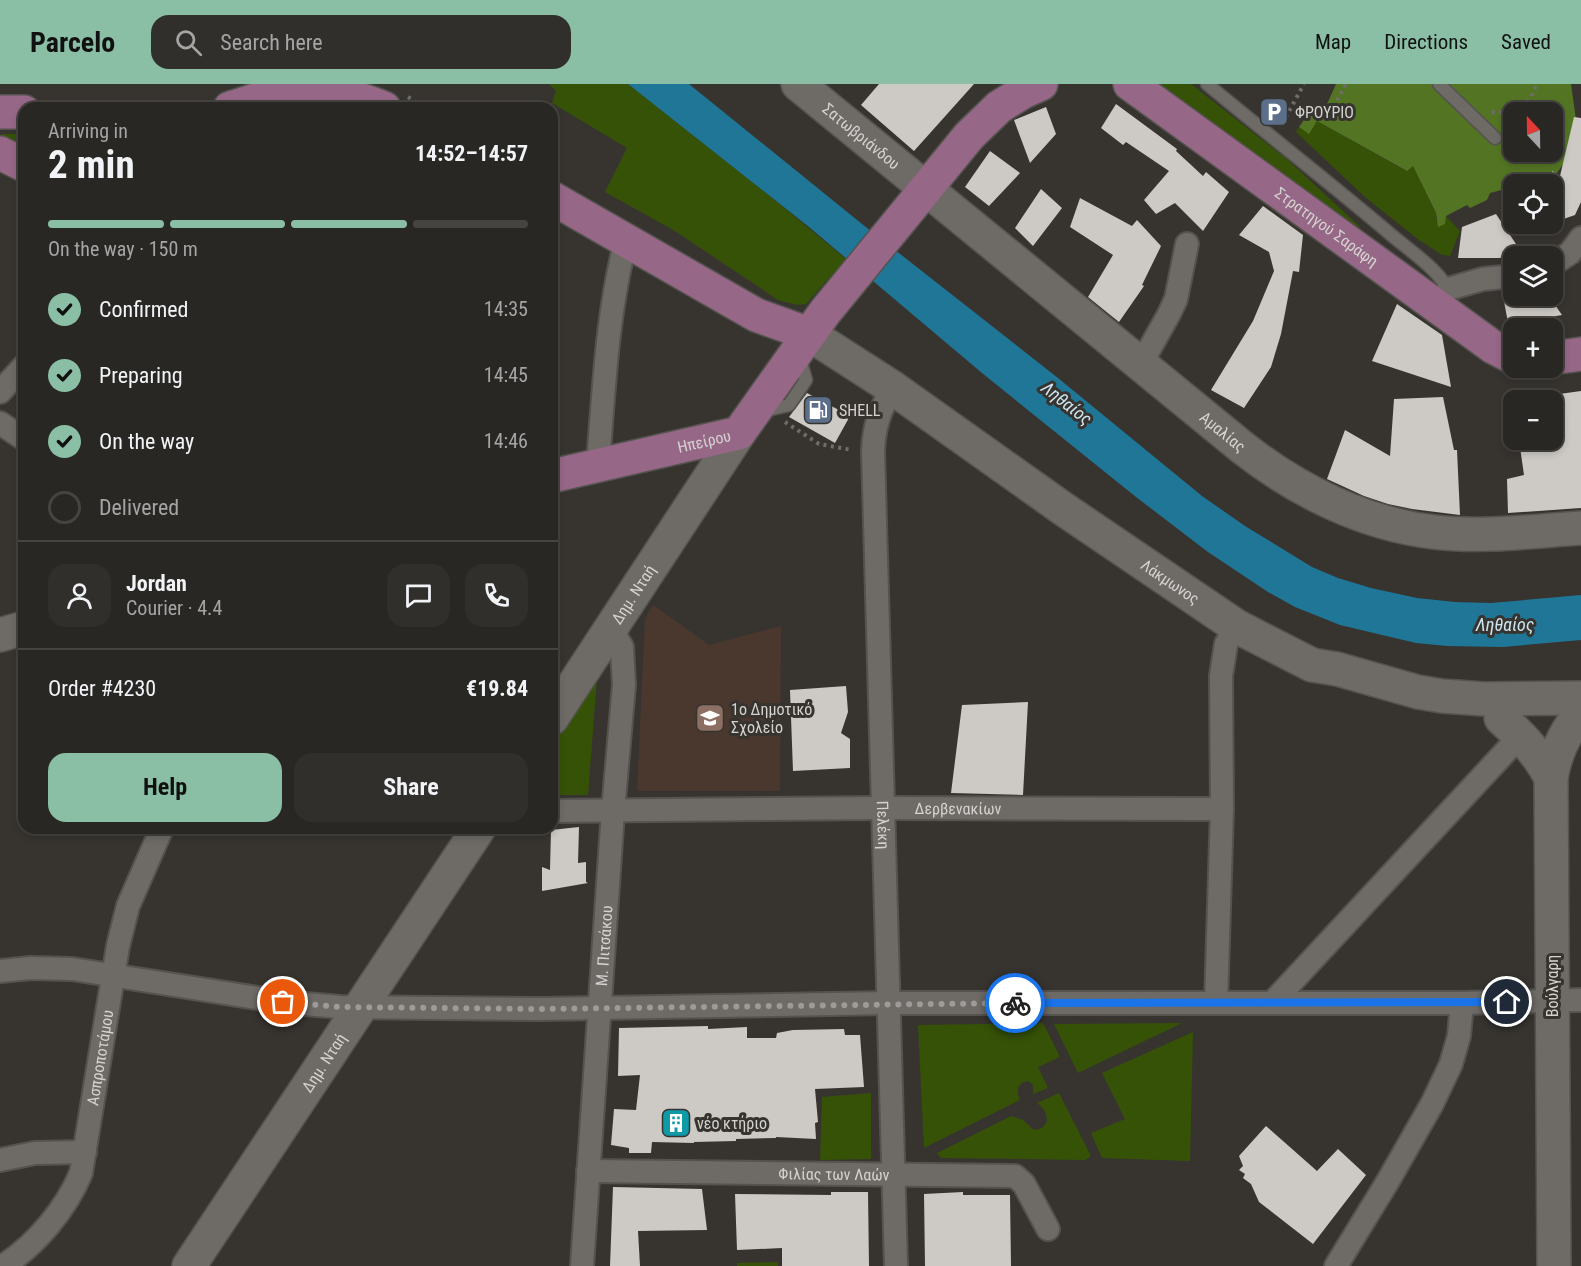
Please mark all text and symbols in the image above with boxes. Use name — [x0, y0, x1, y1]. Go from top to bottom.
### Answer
search box — [151, 15, 571, 69]
text: Parcelo — [30, 26, 115, 59]
icon: search — [172, 26, 205, 59]
text: Search here — [220, 30, 323, 55]
text: Map — [1315, 30, 1351, 54]
text: Directions — [1384, 30, 1468, 54]
text: Saved — [1501, 30, 1551, 54]
parking icon: ΦΡΟΥΡΙΟ — [1258, 96, 1290, 128]
street label: Σατωβριάνδου — [819, 99, 904, 173]
north arrow — [1503, 102, 1563, 162]
map controls — [1503, 102, 1563, 450]
place label: ΦΡΟΥΡΙΟ — [1295, 103, 1354, 122]
text: Arriving in — [48, 119, 128, 143]
text: 14:52–14:57 — [415, 141, 528, 166]
text: 2 min — [48, 142, 135, 188]
button: locate — [1503, 174, 1563, 234]
street label: Στρατηγού Σαράφη — [1271, 183, 1382, 270]
text: On the way · 150 m — [48, 237, 198, 261]
button: layers — [1503, 246, 1563, 306]
icon: check — [48, 293, 81, 326]
text: Confirmed — [99, 297, 188, 322]
text: 14:35 — [484, 297, 528, 321]
button: + — [1503, 318, 1563, 378]
icon: check — [48, 359, 81, 392]
text: Preparing — [99, 363, 183, 388]
text: 14:45 — [484, 363, 528, 387]
water label: Ληθαίος — [1037, 376, 1096, 429]
button: − — [1503, 390, 1563, 450]
fuel station icon: SHELL — [802, 394, 834, 426]
place label: SHELL — [839, 401, 881, 420]
street label: Αμαλίας — [1196, 407, 1250, 456]
icon: check — [48, 425, 81, 458]
street label: Ηπείρου — [675, 426, 733, 456]
text: On the way — [99, 429, 194, 454]
text: 14:46 — [484, 429, 528, 453]
text: Delivered — [99, 495, 179, 520]
street label: Λάκμωνος — [1137, 555, 1203, 608]
street label: Δημ. Νταή — [607, 561, 659, 627]
button: person — [48, 564, 111, 627]
button: chat — [387, 564, 450, 627]
button: phone — [465, 564, 528, 627]
text: Jordan — [126, 571, 187, 596]
text: Courier · 4.4 — [126, 596, 222, 620]
water label: Ληθαίος — [1475, 614, 1534, 635]
text: Order #4230 — [48, 676, 156, 701]
text: €19.84 — [466, 676, 528, 701]
place label: 1ο Δημοτικό Σχολείο — [731, 700, 812, 737]
school or university icon: 1ο Δημοτικό Σχολείο — [694, 702, 726, 734]
button: Help — [48, 753, 282, 822]
button: Share — [294, 753, 528, 822]
street label: Δερβενακίων — [915, 799, 1002, 818]
street label: Πελέκη — [873, 800, 894, 850]
street label: Μ. Πιτσάκου — [592, 905, 616, 987]
street label: Βούλγαρη — [1543, 955, 1562, 1017]
courier — [985, 973, 1045, 1033]
pin — [257, 976, 308, 1027]
pin — [1481, 976, 1532, 1027]
icon: bag — [266, 985, 299, 1018]
icon: home — [1490, 985, 1523, 1018]
icon: bike — [999, 987, 1032, 1020]
street label: Ασπροποτάμου — [83, 1008, 117, 1107]
street label: Δημ. Νταή — [297, 1029, 350, 1096]
building icon: νέο κτήριο — [660, 1107, 692, 1139]
place label: νέο κτήριο — [697, 1114, 767, 1133]
street label: Φιλίας των Λαών — [778, 1164, 890, 1184]

